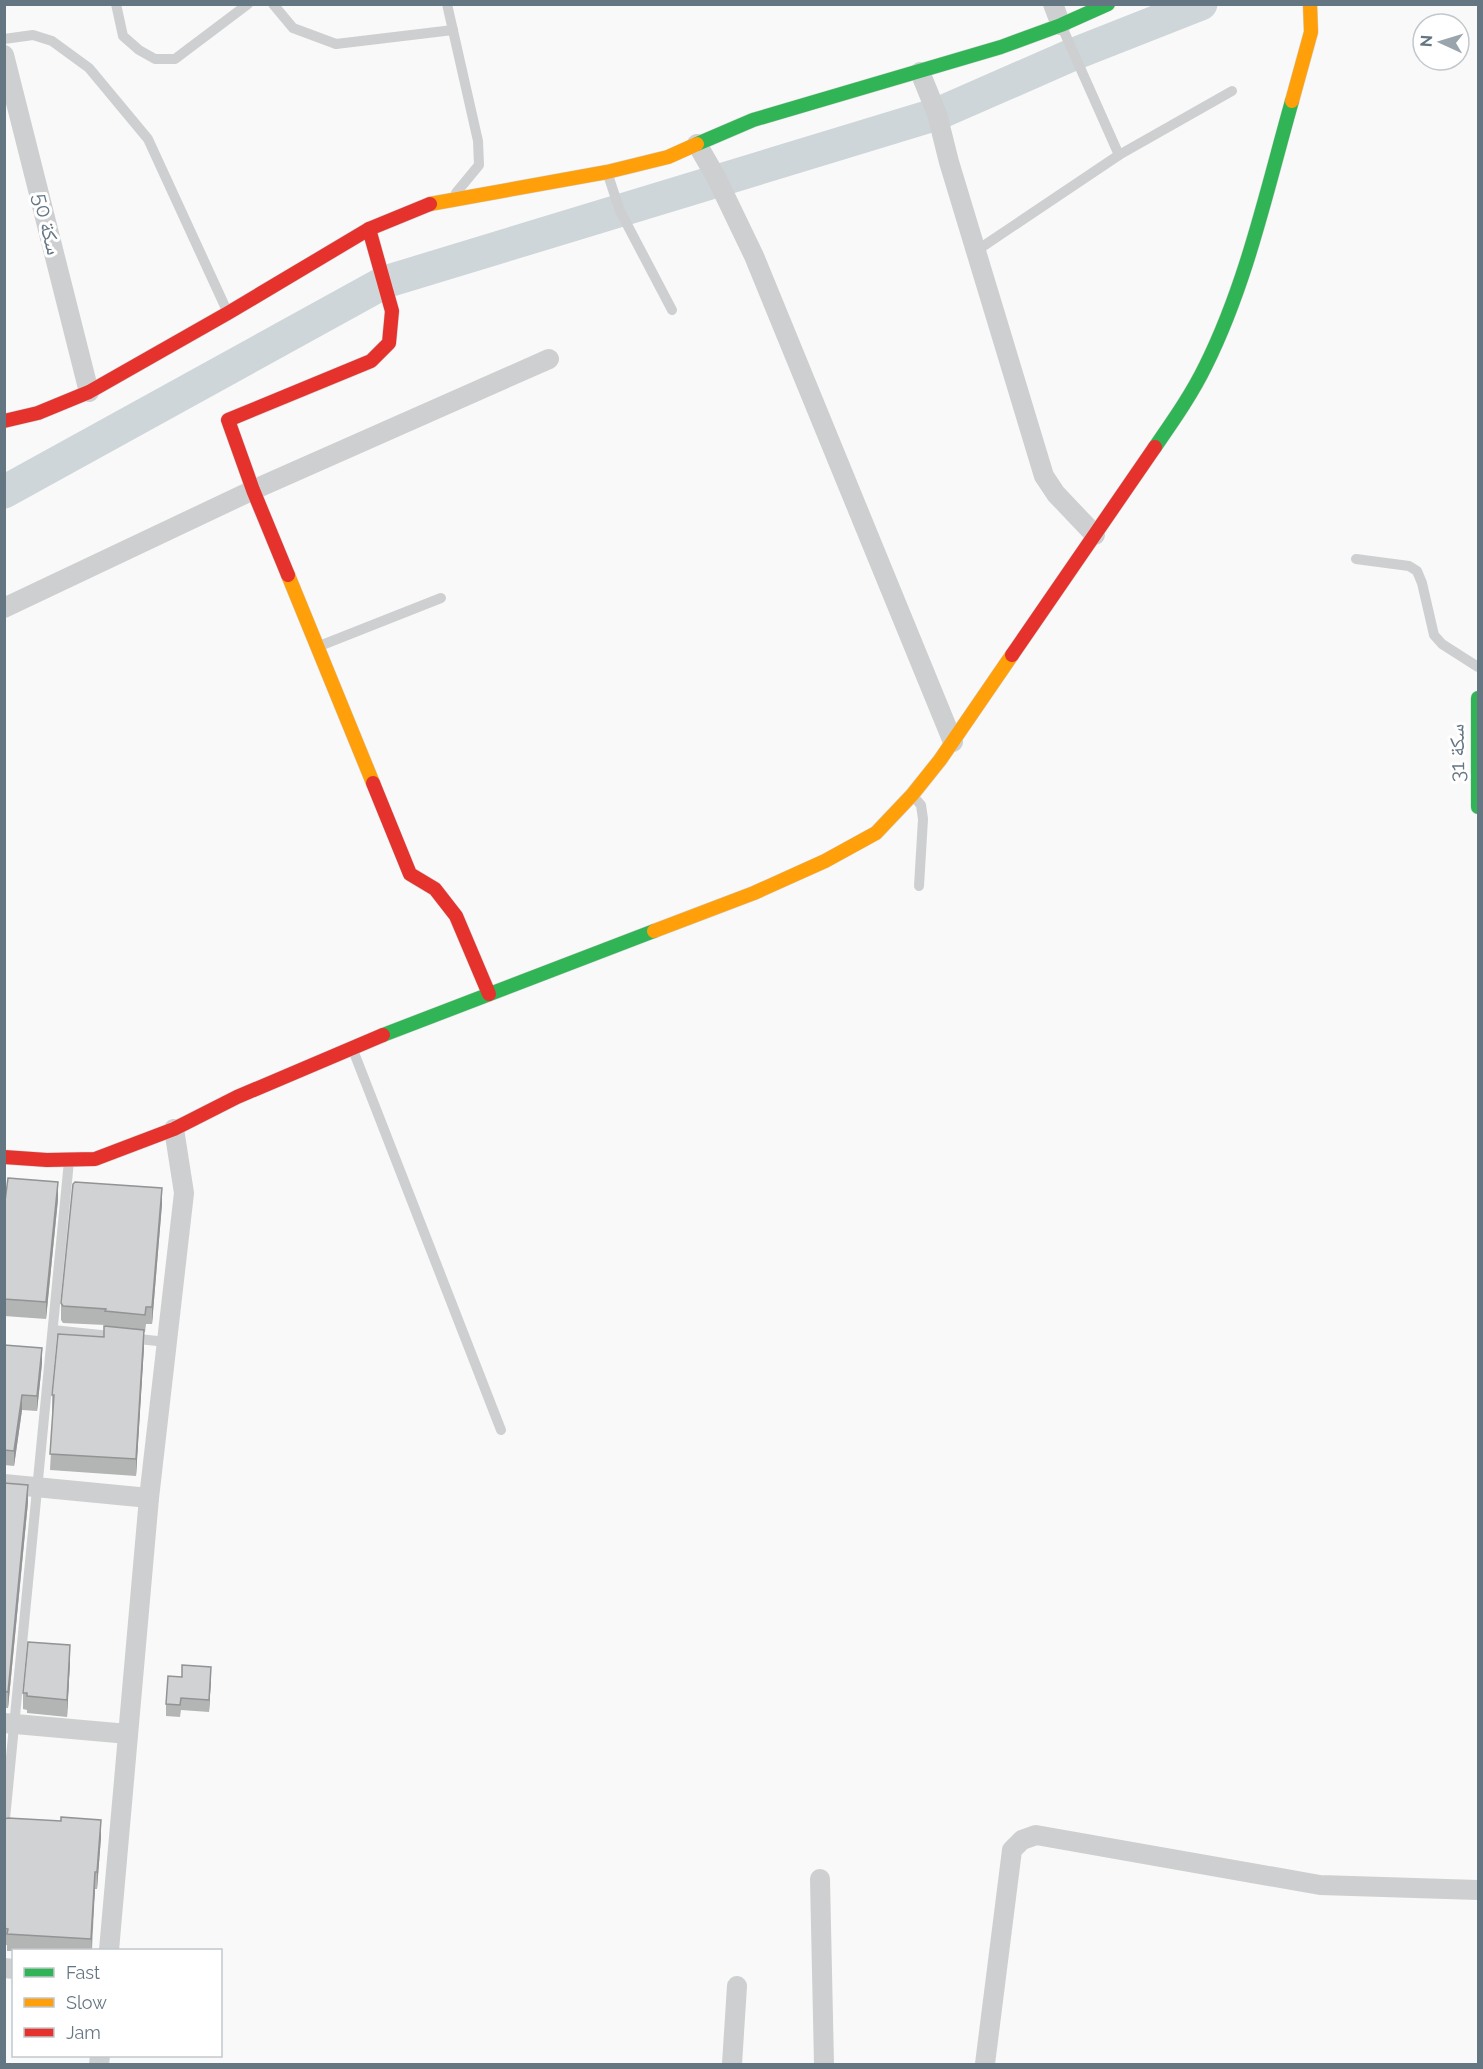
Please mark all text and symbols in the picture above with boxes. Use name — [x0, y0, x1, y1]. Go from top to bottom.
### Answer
north arrow — [1411, 12, 1471, 72]
text: N — [1417, 34, 1436, 48]
street label: سكة 50 — [28, 190, 67, 257]
street label: سكة 31 — [1443, 724, 1470, 782]
legend — [12, 1949, 222, 2057]
text: Fast — [66, 1962, 100, 1983]
text: Slow — [66, 1992, 107, 2013]
text: Jam — [66, 2022, 101, 2043]

